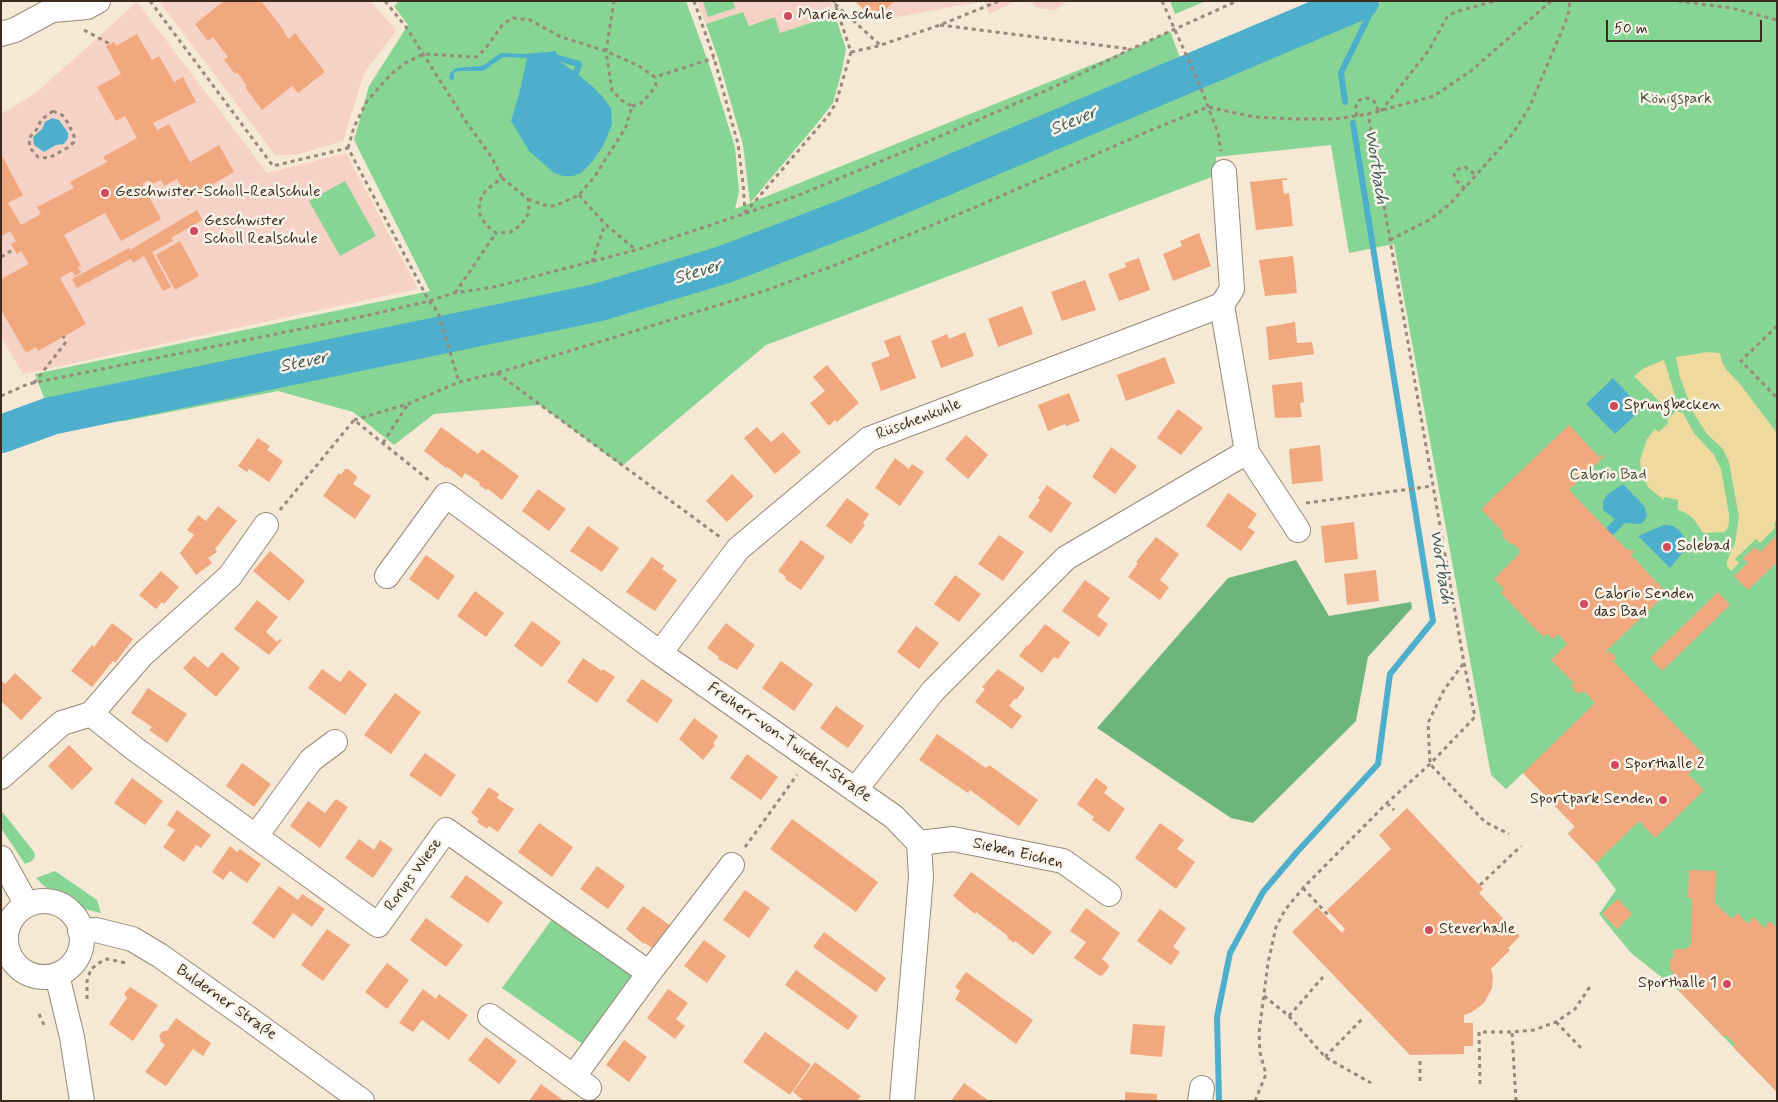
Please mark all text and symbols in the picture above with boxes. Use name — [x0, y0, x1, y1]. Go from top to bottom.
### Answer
place label: Marienschule — [798, 6, 893, 26]
marker: Marienschule — [782, 10, 794, 22]
scale bar — [1608, 10, 1764, 42]
text: 50 m — [1614, 19, 1648, 39]
park label: Königspark — [1640, 90, 1712, 110]
water label: Stever — [1047, 103, 1101, 141]
water label: Wortbach — [1358, 128, 1392, 206]
place label: Geschwister-Scholl-Realschule — [115, 183, 320, 203]
marker: Geschwister-Scholl-Realschule — [99, 187, 111, 199]
place label: Geschwister Scholl Realschule — [204, 212, 318, 250]
marker: Geschwister Scholl Realschule — [188, 225, 200, 237]
water label: Stever — [672, 256, 724, 290]
water label: Stever — [278, 347, 330, 379]
street label: Rüschenkuhle — [874, 395, 964, 445]
place label: Sprungbecken — [1624, 396, 1722, 416]
marker: Sprungbecken — [1608, 400, 1620, 412]
park label: Cabrio Bad — [1569, 466, 1647, 486]
water label: Wortbach — [1423, 528, 1457, 606]
place label: Solebad — [1677, 537, 1730, 557]
marker: Solebad — [1661, 541, 1673, 553]
place label: Cabrio Senden das Bad — [1594, 585, 1694, 623]
marker: Cabrio Senden das Bad — [1578, 598, 1590, 610]
street label: Freiherr-von-Twickel-Straße — [703, 679, 875, 807]
place label: Sporthalle 2 — [1625, 755, 1705, 775]
marker: Sporthalle 2 — [1609, 759, 1621, 771]
place label: Sportpark Senden — [1530, 790, 1653, 810]
marker: Sportpark Senden — [1657, 794, 1669, 806]
street label: Sieben Eichen — [971, 834, 1065, 874]
street label: Rorups Wiese — [381, 835, 447, 915]
place label: Steverhalle — [1439, 920, 1515, 940]
marker: Steverhalle — [1423, 924, 1435, 936]
street label: Bulderner Straße — [172, 961, 280, 1045]
place label: Sporthalle 1 — [1638, 974, 1717, 994]
marker: Sporthalle 1 — [1721, 978, 1733, 990]

